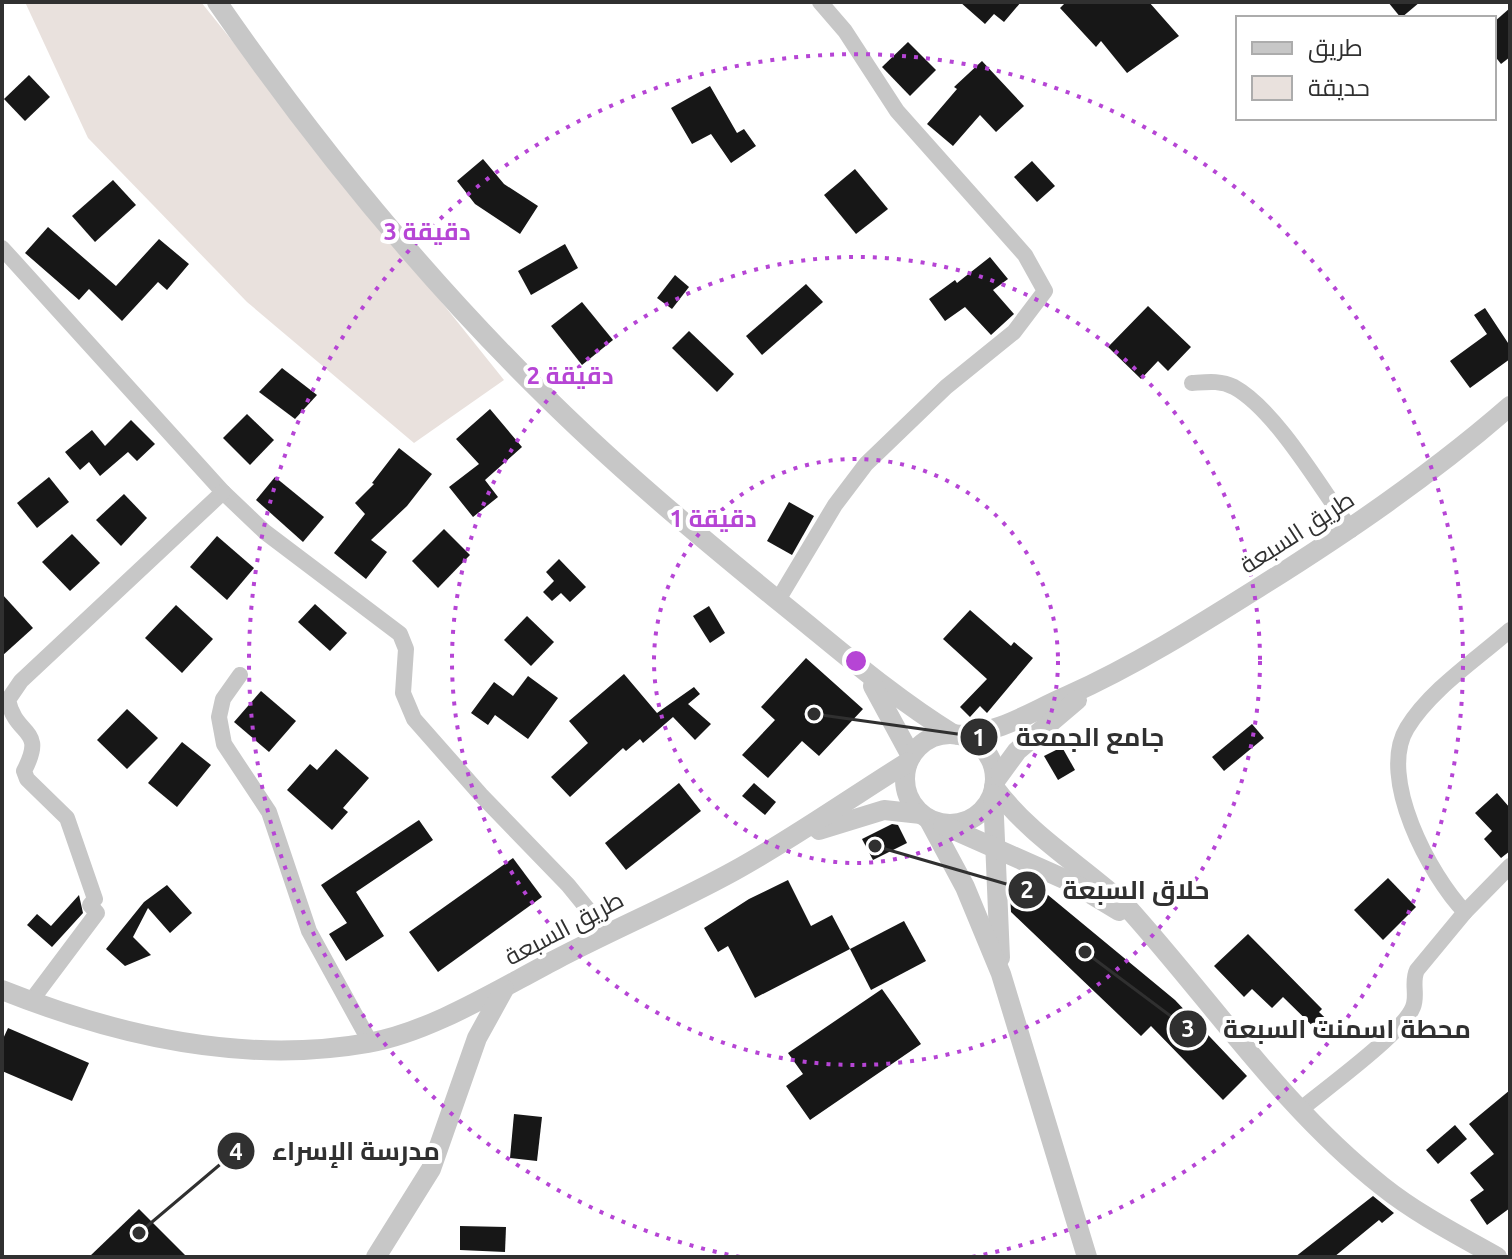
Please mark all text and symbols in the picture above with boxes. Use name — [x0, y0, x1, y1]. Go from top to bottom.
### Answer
legend — [1236, 16, 1496, 120]
text: طريق — [1308, 34, 1363, 63]
text: حديقة — [1308, 74, 1370, 101]
text: 3 دقيقة — [383, 218, 471, 245]
text: 2 دقيقة — [526, 362, 614, 389]
street label: طريق السبعة — [1235, 485, 1360, 580]
text: 1 دقيقة — [669, 505, 757, 532]
centre of rings — [842, 647, 870, 675]
callout: جامع الجمعة — [959, 712, 1180, 762]
text: جامع الجمعة — [1016, 722, 1164, 754]
text: 1 — [972, 724, 986, 751]
callout: حلاق السبعة — [1007, 865, 1226, 915]
text: حلاق السبعة — [1062, 875, 1210, 906]
text: 2 — [1020, 876, 1034, 903]
street label: طريق السبعة — [500, 886, 629, 972]
callout: محطة اسمنت السبعة — [1168, 1004, 1487, 1054]
text: محطة اسمنت السبعة — [1223, 1014, 1471, 1044]
text: 3 — [1181, 1015, 1195, 1042]
callout: مدرسة الإسراء — [216, 1126, 456, 1176]
text: مدرسة الإسراء — [272, 1136, 440, 1168]
text: 4 — [229, 1138, 243, 1165]

